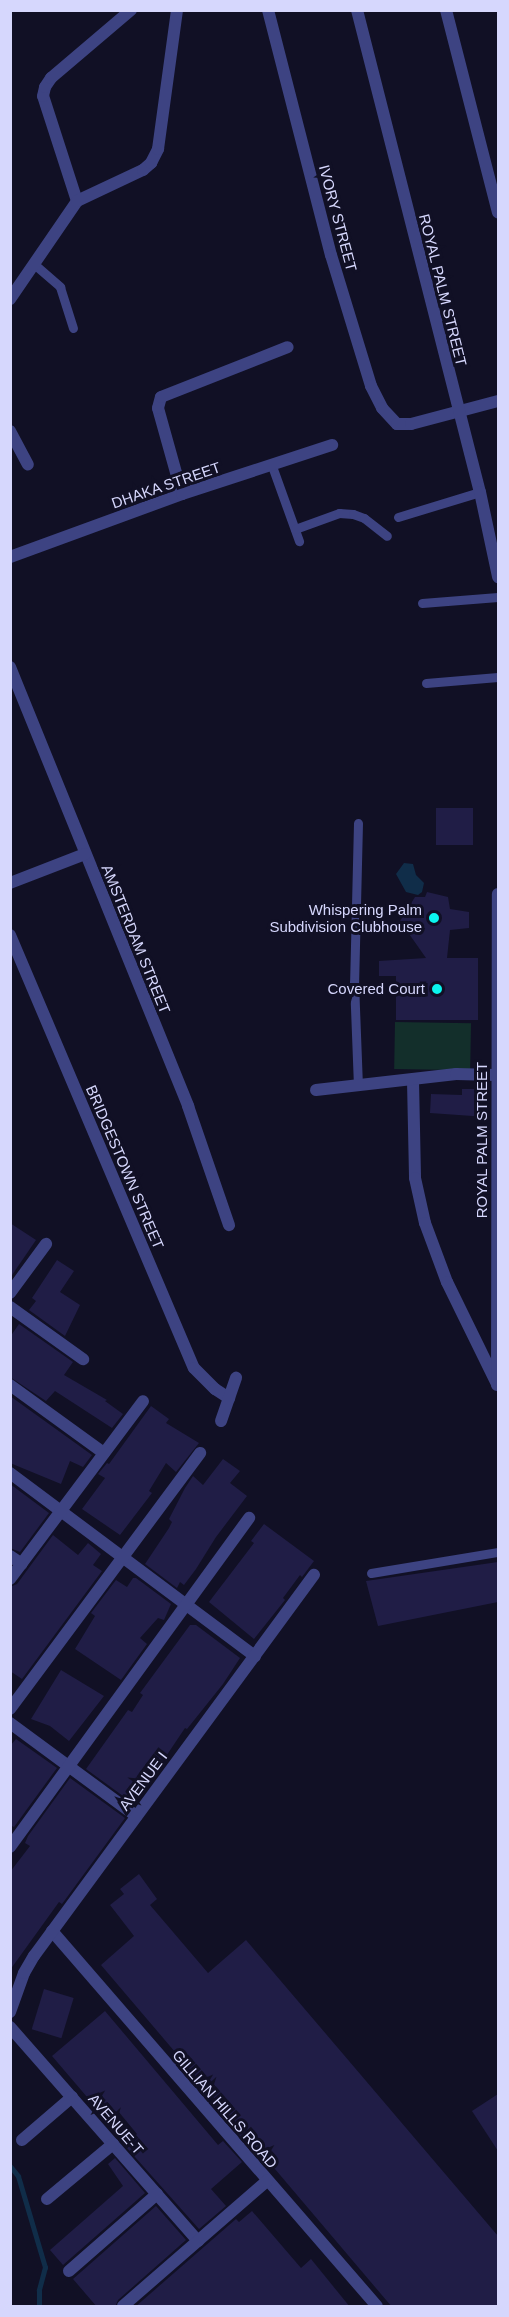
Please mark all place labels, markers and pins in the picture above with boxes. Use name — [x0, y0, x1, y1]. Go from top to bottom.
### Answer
place label: Whispering Palm Subdivision Clubhouse — [269, 900, 422, 935]
marker: Whispering Palm Subdivision Clubhouse — [427, 911, 441, 925]
place label: Covered Court — [327, 980, 425, 998]
marker: Covered Court — [430, 982, 444, 996]

